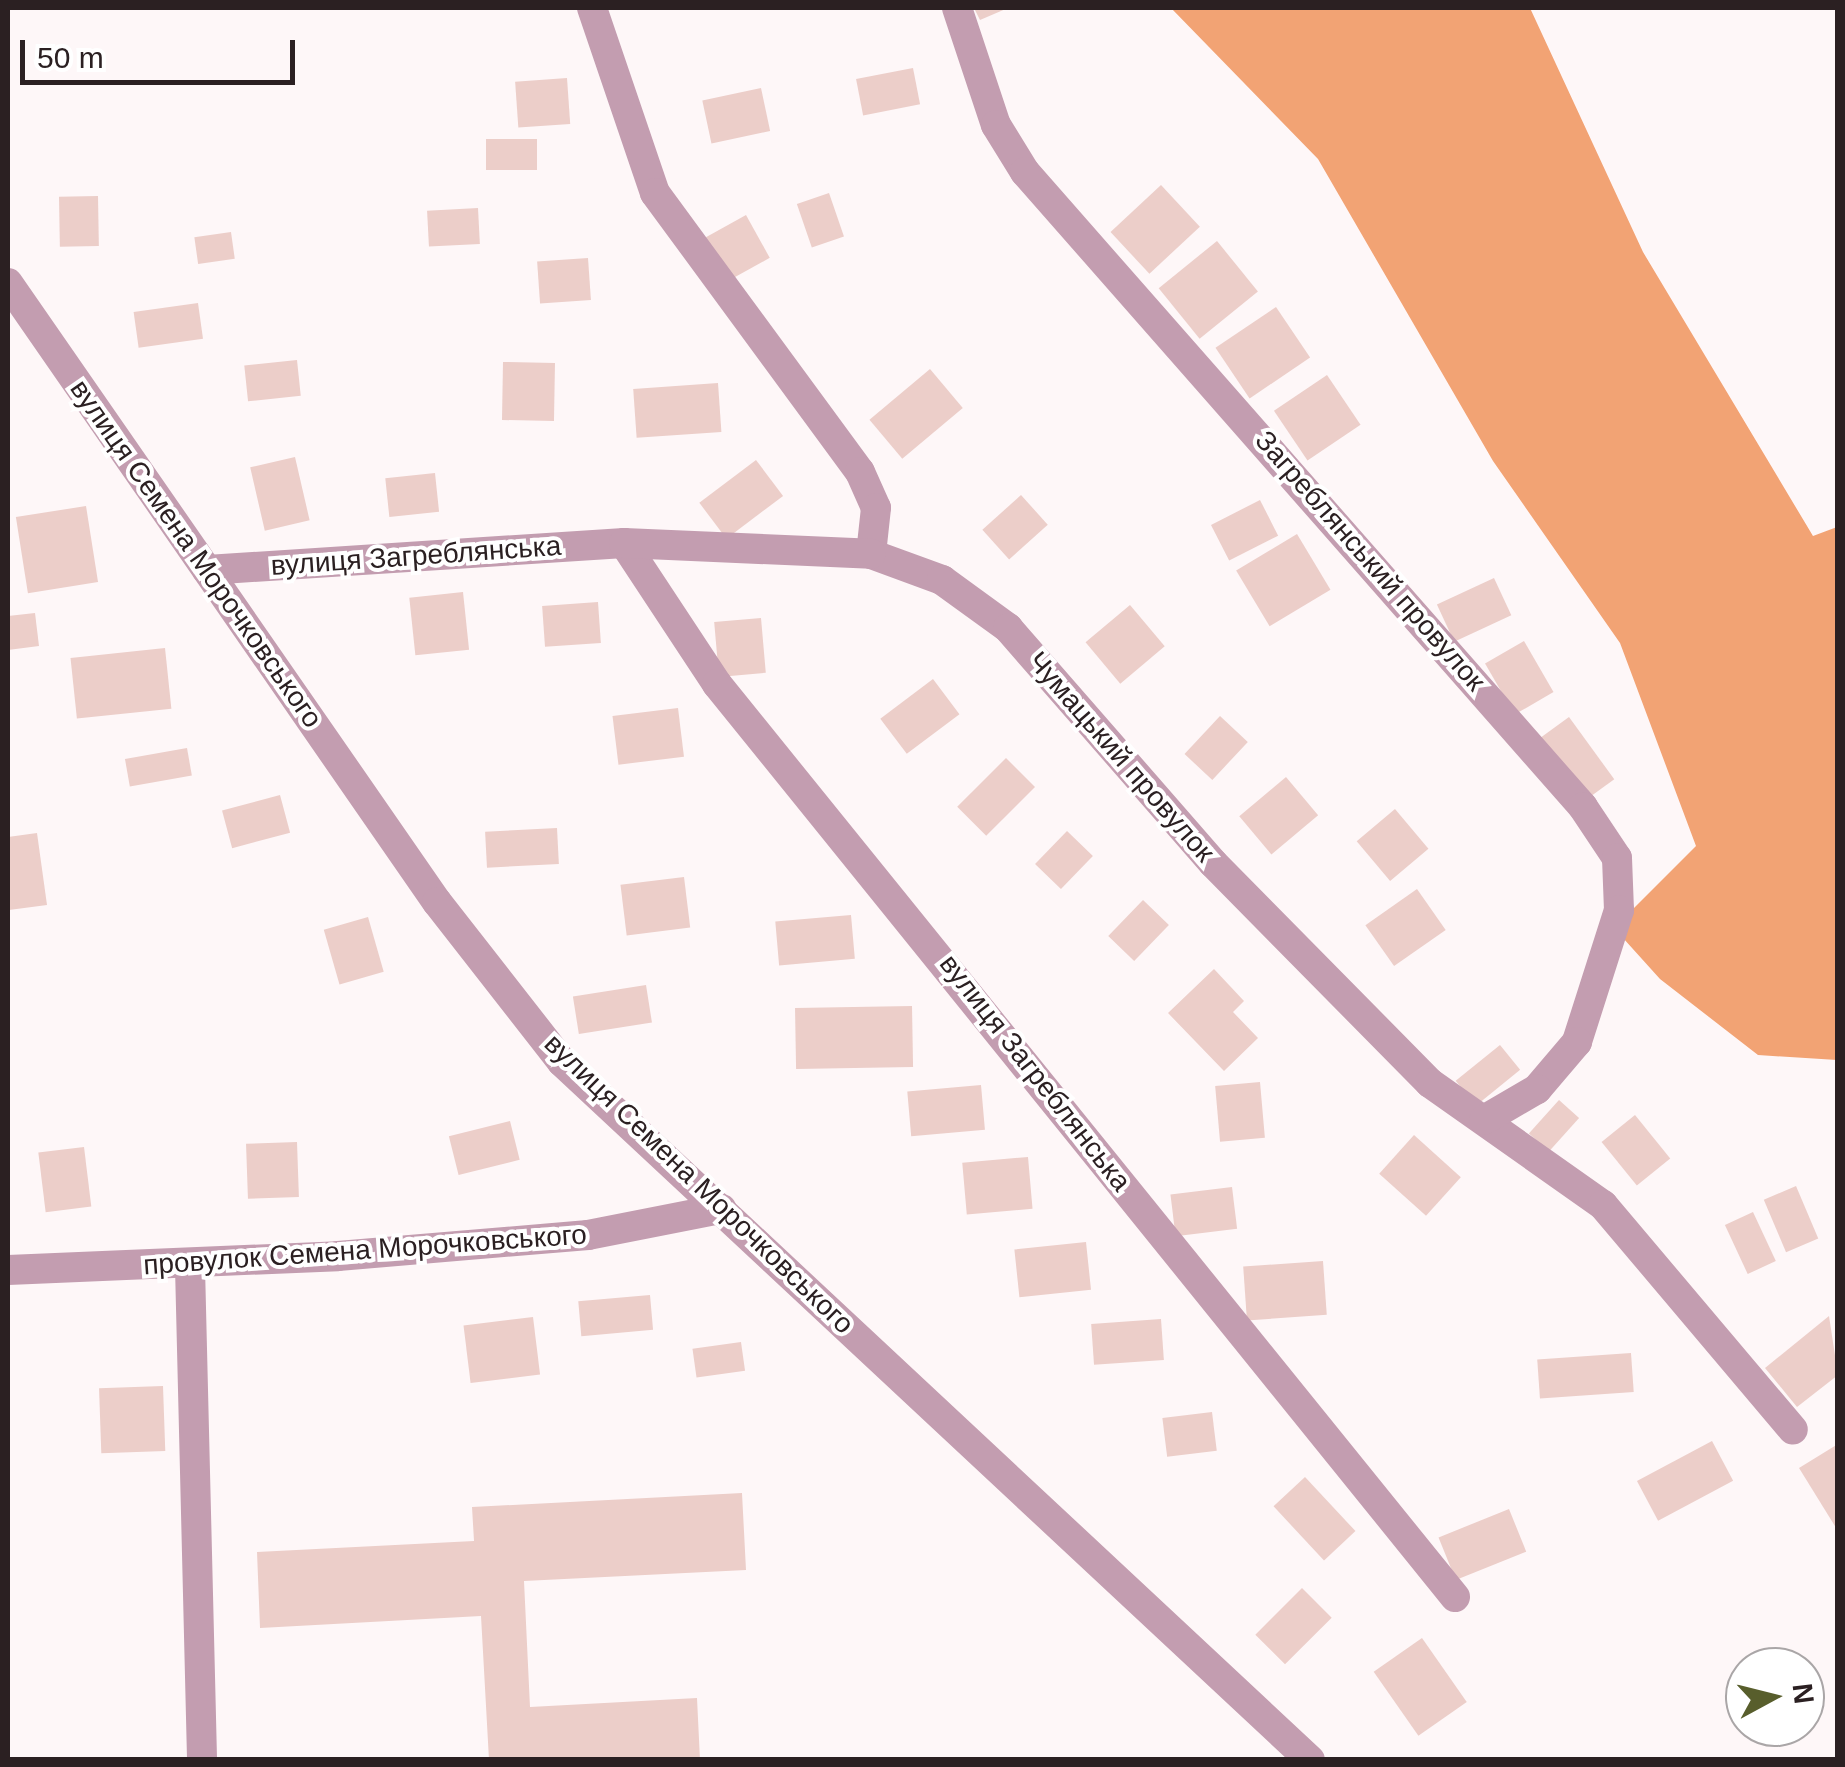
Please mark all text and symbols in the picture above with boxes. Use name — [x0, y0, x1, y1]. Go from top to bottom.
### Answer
scale bar — [25, 20, 300, 82]
text: 50 m — [37, 41, 104, 74]
street label: вулиця Семена Морочковського — [63, 374, 329, 734]
street label: Загреблянський провулок — [1248, 424, 1492, 698]
street label: вулиця Загреблянська — [270, 529, 562, 583]
street label: Чумацький провулок — [1021, 645, 1221, 869]
street label: вулиця Загреблянська — [932, 948, 1138, 1198]
street label: вулиця Семена Морочковського — [537, 1027, 861, 1341]
street label: провулок Семена Морочковського — [142, 1218, 588, 1282]
north arrow — [1725, 1647, 1825, 1747]
text: N — [1787, 1682, 1820, 1705]

